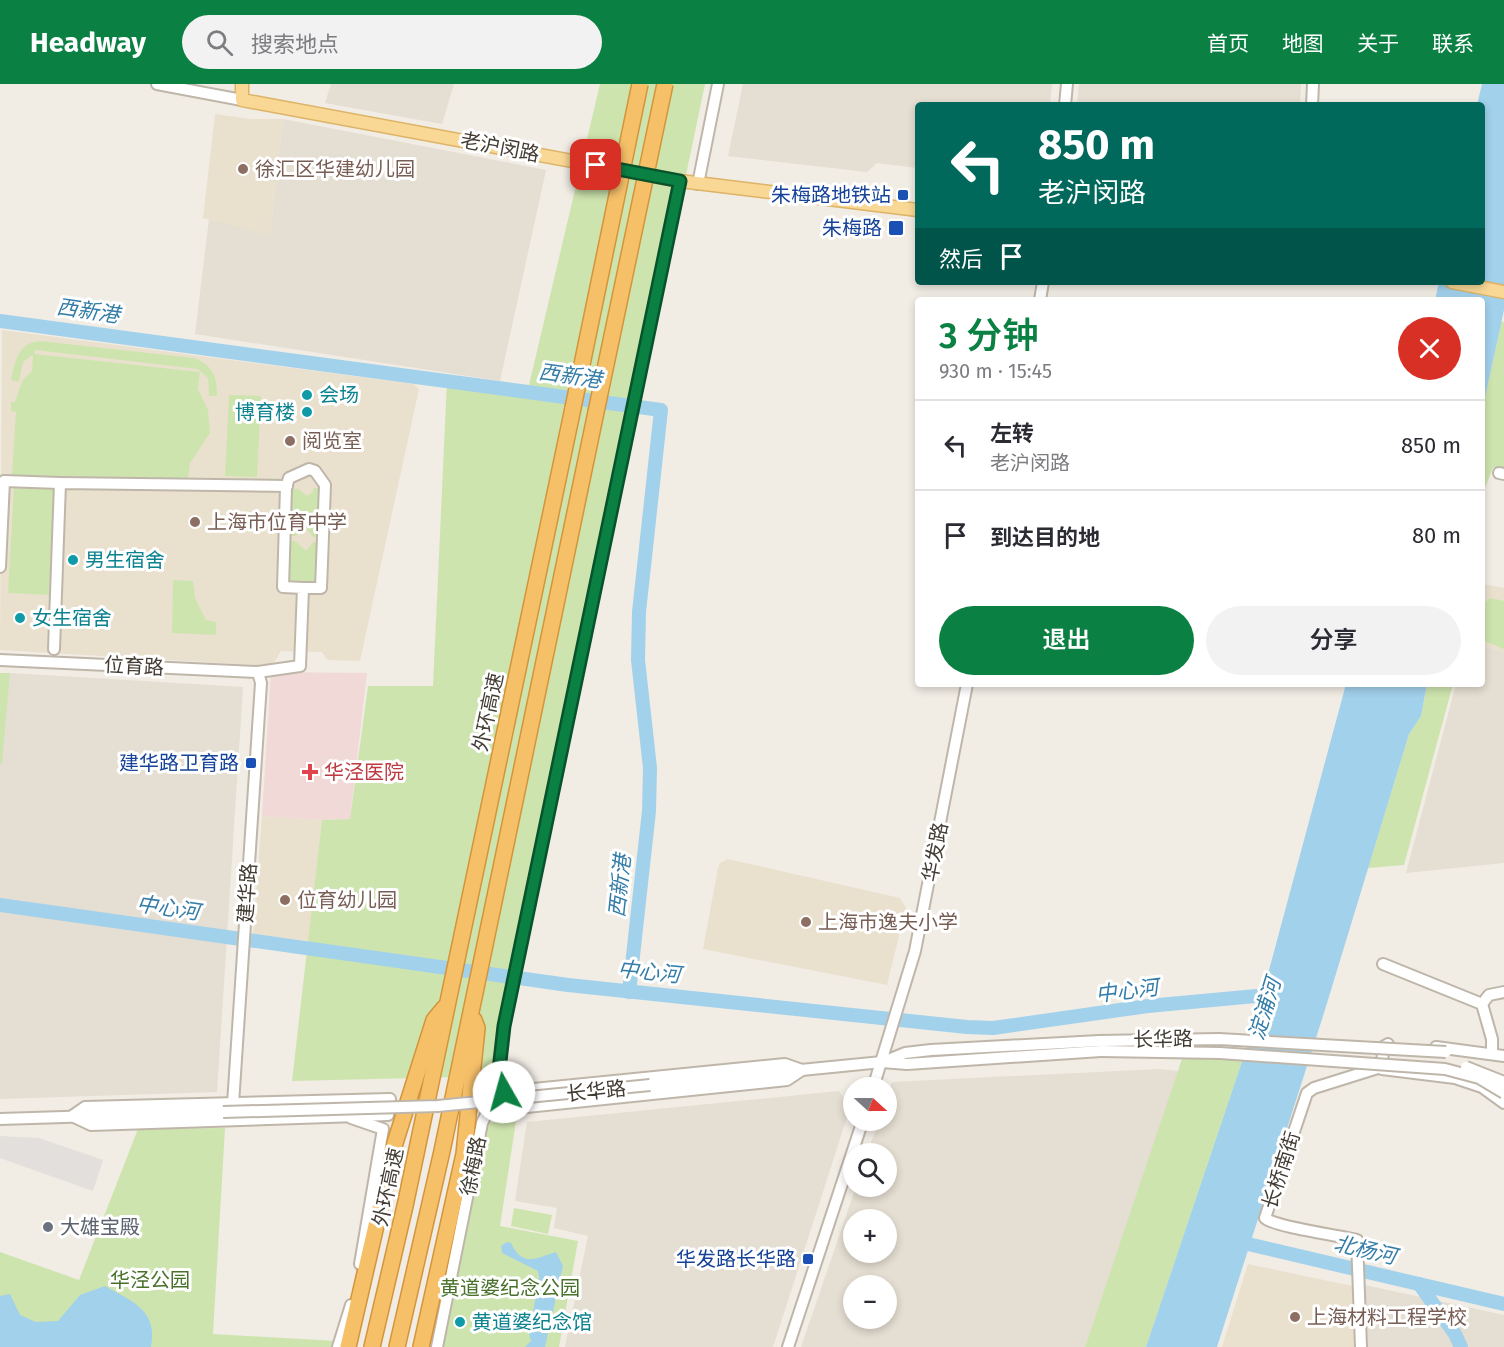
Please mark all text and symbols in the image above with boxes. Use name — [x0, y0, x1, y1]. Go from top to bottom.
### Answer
search box — [182, 15, 602, 69]
text: Headway — [30, 26, 146, 59]
icon: search — [203, 26, 236, 59]
text: 搜索地点 — [251, 31, 339, 58]
text: 首页 — [1207, 31, 1249, 57]
text: 地图 — [1282, 31, 1324, 57]
text: 关于 — [1357, 31, 1399, 57]
text: 联系 — [1432, 31, 1474, 57]
text: 850 m — [1038, 120, 1155, 170]
icon: left — [939, 126, 1017, 204]
street label: 老沪闵路 — [458, 128, 542, 166]
pin — [570, 139, 621, 190]
icon: arrive — [579, 148, 612, 181]
place label: 徐汇区华建幼儿园 — [255, 157, 415, 181]
marker: 徐汇区华建幼儿园 — [236, 162, 250, 176]
text: 老沪闵路 — [1038, 177, 1146, 209]
place label: 朱梅路地铁站 — [771, 183, 891, 207]
marker: 朱梅路地铁站 — [896, 188, 910, 202]
place label: 朱梅路 — [822, 216, 882, 240]
marker: 朱梅路 — [887, 219, 905, 237]
icon: arrive — [995, 240, 1028, 273]
text: 然后 — [939, 246, 983, 273]
water label: 西新港 — [55, 294, 124, 329]
text: 3 分钟 — [939, 314, 1038, 358]
button: close — [1398, 317, 1461, 380]
water label: 西新港 — [537, 359, 606, 394]
text: 930 m · 15:45 — [939, 359, 1052, 383]
place label: 会场 — [319, 383, 359, 407]
marker: 会场 — [300, 388, 314, 402]
place label: 博育楼 — [235, 400, 295, 424]
marker: 博育楼 — [300, 405, 314, 419]
text: 左转 — [990, 420, 1034, 447]
place label: 阅览室 — [302, 429, 362, 453]
icon: left — [939, 429, 972, 462]
text: 850 m — [1401, 432, 1461, 459]
marker: 阅览室 — [283, 434, 297, 448]
text: 老沪闵路 — [990, 451, 1070, 475]
place label: 上海市位育中学 — [207, 510, 347, 534]
marker: 上海市位育中学 — [188, 515, 202, 529]
icon: arrive — [939, 519, 972, 552]
text: 80 m — [1412, 522, 1461, 549]
text: 到达目的地 — [990, 524, 1100, 551]
place label: 男生宿舍 — [85, 548, 165, 572]
marker: 男生宿舍 — [66, 553, 80, 567]
place label: 女生宿舍 — [32, 606, 112, 630]
button: 退出 — [939, 606, 1194, 675]
button: 分享 — [1206, 606, 1461, 675]
marker: 女生宿舍 — [13, 611, 27, 625]
street label: 位育路 — [103, 652, 165, 680]
street label: 外环高速 — [468, 670, 508, 754]
place label: 建华路卫育路 — [119, 751, 239, 775]
marker: 建华路卫育路 — [244, 756, 258, 770]
place label: 华泾医院 — [324, 760, 404, 784]
marker: 华泾医院 — [301, 763, 319, 781]
street label: 华发路 — [917, 820, 953, 884]
water label: 西新港 — [604, 850, 637, 919]
street label: 建华路 — [233, 862, 261, 924]
place label: 位育幼儿园 — [297, 888, 397, 912]
water label: 中心河 — [135, 891, 205, 926]
marker: 位育幼儿园 — [278, 893, 292, 907]
place label: 上海市逸夫小学 — [818, 910, 958, 934]
marker: 上海市逸夫小学 — [799, 915, 813, 929]
water label: 中心河 — [616, 956, 686, 989]
water label: 淀浦河 — [1243, 971, 1288, 1043]
water label: 中心河 — [1094, 974, 1164, 1008]
street label: 长华路 — [1133, 1026, 1193, 1052]
position arrow — [472, 1060, 536, 1124]
street label: 长华路 — [565, 1076, 627, 1106]
north arrow — [843, 1077, 897, 1131]
map controls — [843, 1077, 897, 1329]
street label: 长桥南街 — [1257, 1128, 1305, 1212]
street label: 徐梅路 — [455, 1134, 491, 1198]
button: search — [843, 1143, 897, 1197]
street label: 外环高速 — [368, 1145, 408, 1229]
button: + — [843, 1209, 897, 1263]
place label: 大雄宝殿 — [60, 1215, 140, 1239]
marker: 大雄宝殿 — [41, 1220, 55, 1234]
water label: 北杨河 — [1331, 1230, 1403, 1271]
place label: 华发路长华路 — [676, 1247, 796, 1271]
marker: 华发路长华路 — [801, 1252, 815, 1266]
park label: 华泾公园 — [110, 1268, 190, 1292]
button: − — [843, 1275, 897, 1329]
park label: 黄道婆纪念公园 — [440, 1276, 580, 1300]
place label: 上海材料工程学校 — [1307, 1305, 1467, 1329]
place label: 黄道婆纪念馆 — [472, 1310, 592, 1334]
marker: 上海材料工程学校 — [1288, 1310, 1302, 1324]
marker: 黄道婆纪念馆 — [453, 1315, 467, 1329]

